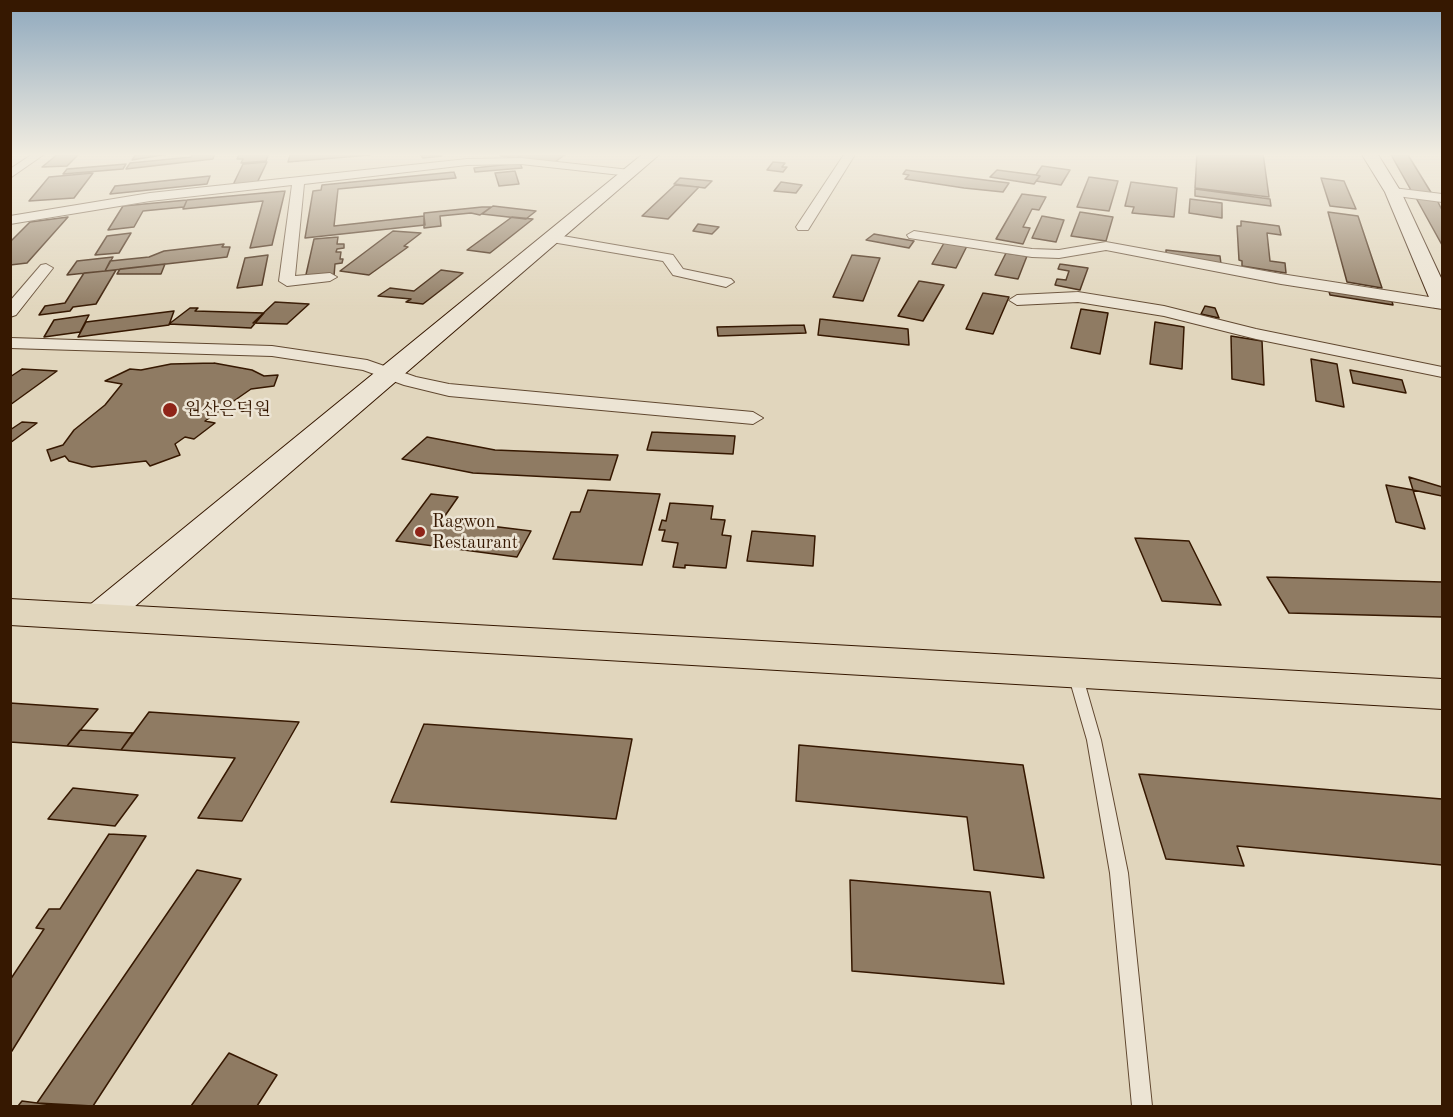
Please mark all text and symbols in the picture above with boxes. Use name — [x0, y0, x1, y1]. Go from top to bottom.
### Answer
place label: 원산은덕원 — [184, 399, 271, 421]
marker: 원산은덕원 — [161, 401, 179, 419]
place label: Ragwon Restaurant — [432, 511, 518, 554]
marker: Ragwon Restaurant — [413, 525, 427, 539]

